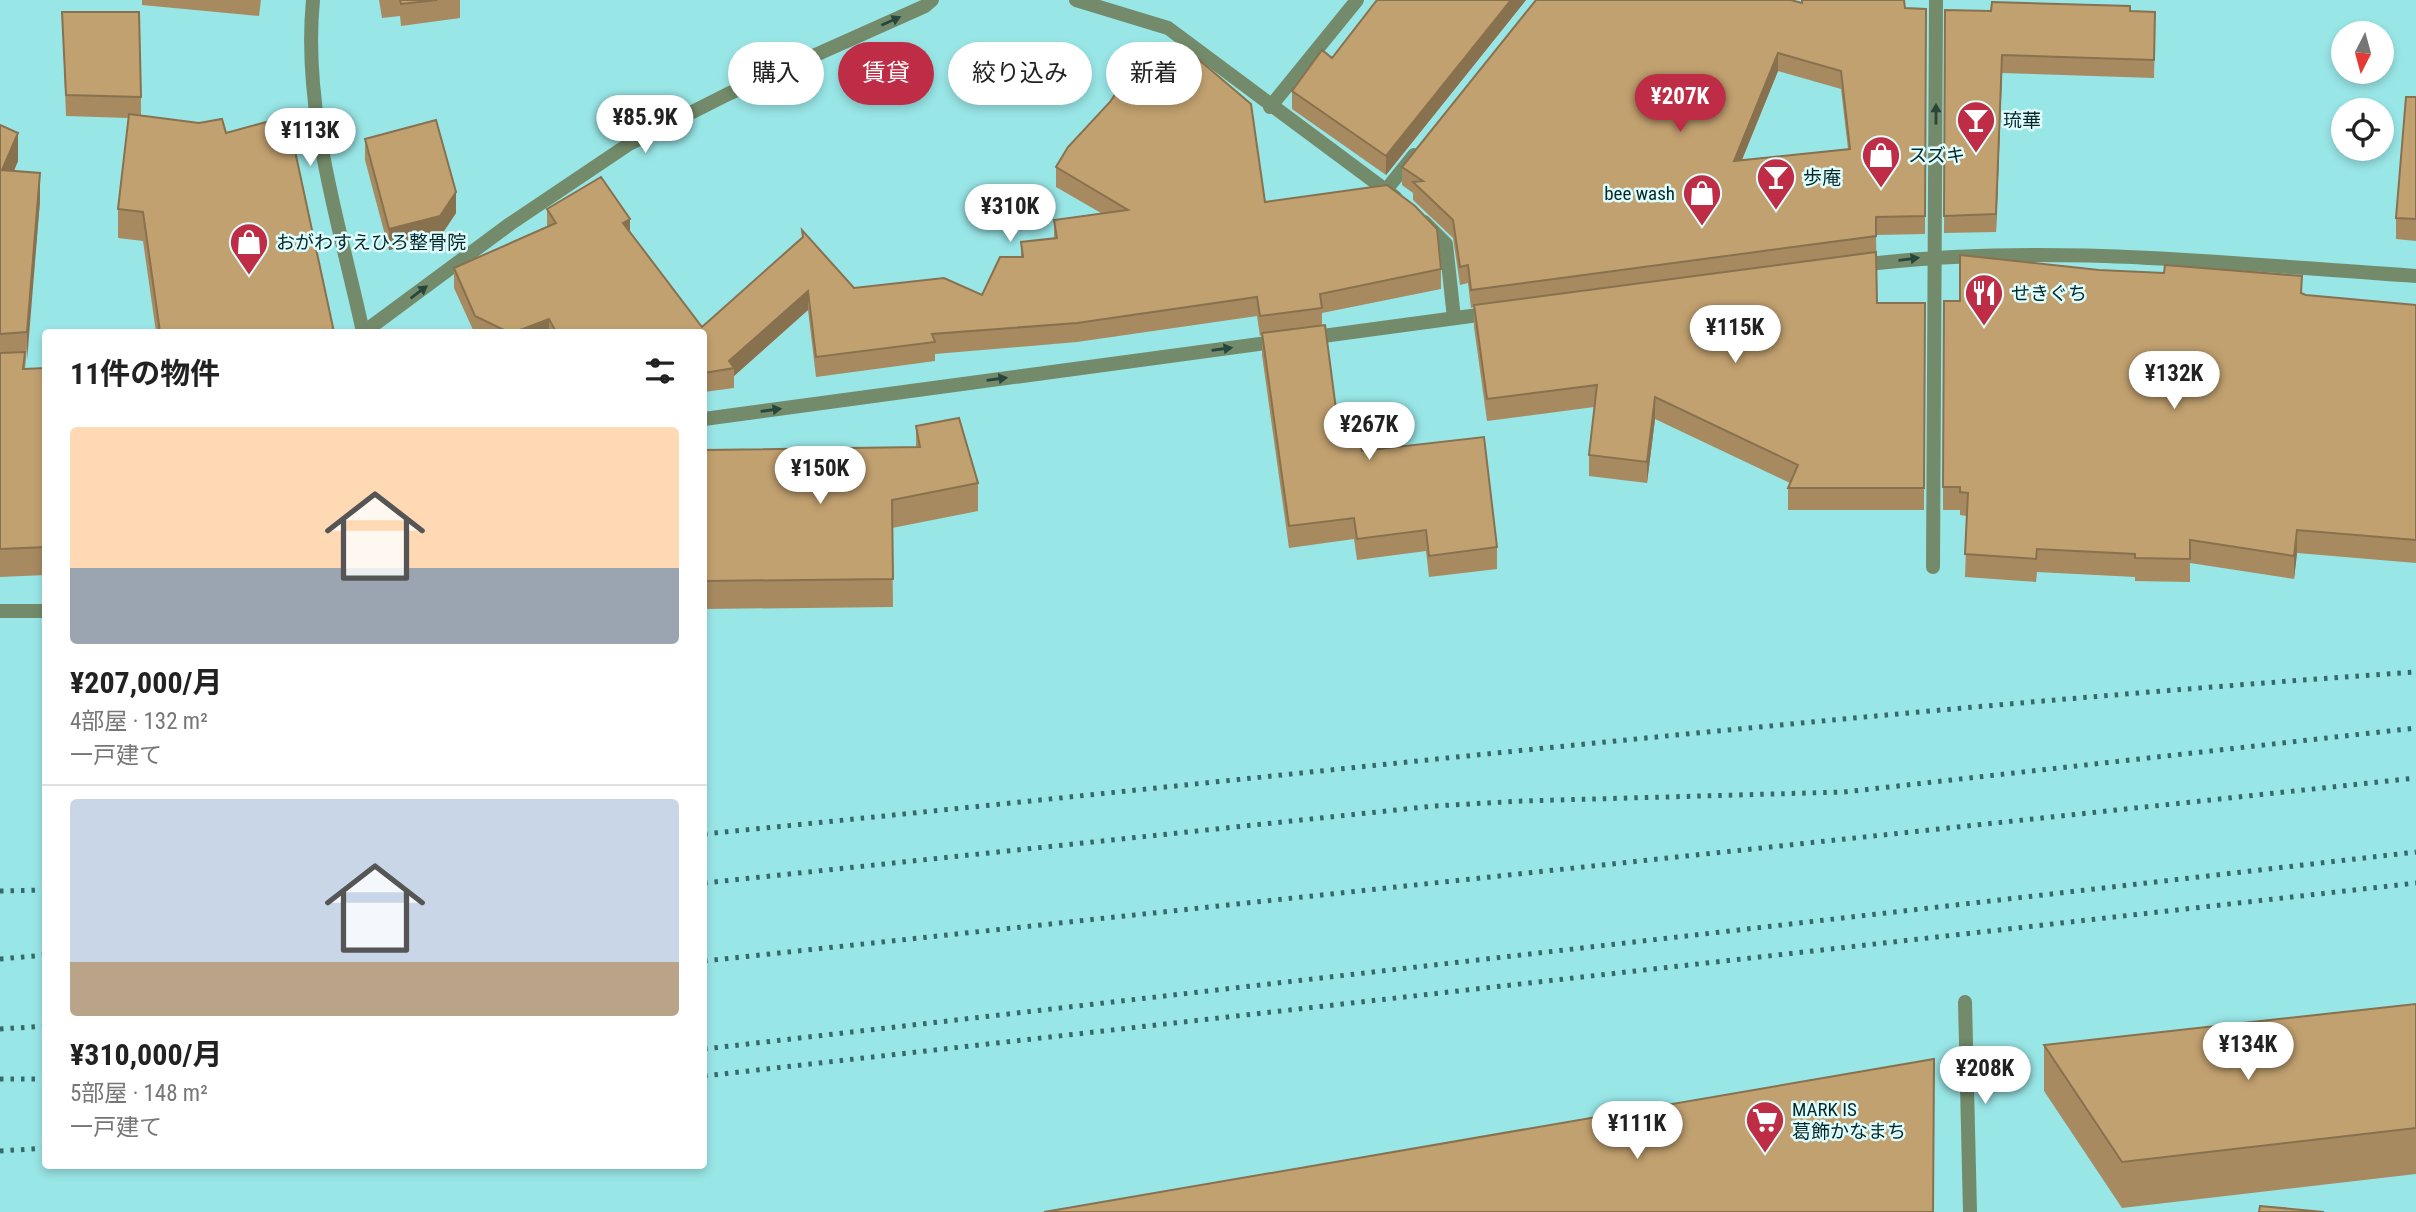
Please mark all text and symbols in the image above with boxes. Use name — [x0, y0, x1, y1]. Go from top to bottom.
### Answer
one-way arrow — [881, 15, 901, 27]
north arrow — [2331, 21, 2394, 84]
map controls — [2331, 21, 2394, 161]
chip: 購入 — [728, 42, 824, 105]
chip: 賃貸 — [838, 42, 934, 105]
chip: 絞り込み — [948, 42, 1092, 105]
chip: 新着 — [1106, 42, 1202, 105]
pin: ¥207K — [1631, 74, 1729, 134]
text: ¥207K — [1651, 83, 1709, 110]
pin: ¥85.9K — [588, 96, 702, 155]
button: locate — [2331, 98, 2394, 161]
bar icon: 琉華 — [1955, 99, 1997, 154]
one-way arrow — [1930, 103, 1942, 125]
text: ¥85.9K — [612, 104, 678, 131]
pin: ¥113K — [261, 108, 359, 168]
place label: 琉華 — [2003, 109, 2041, 132]
text: ¥113K — [281, 117, 339, 144]
shop icon: スズキ — [1860, 134, 1902, 189]
place label: スズキ — [1908, 144, 1965, 167]
bar icon: 歩庵 — [1755, 156, 1797, 211]
place label: 歩庵 — [1803, 166, 1841, 189]
shop icon: bee wash — [1681, 172, 1723, 227]
place label: bee wash — [1604, 182, 1675, 205]
pin: ¥310K — [961, 184, 1059, 244]
text: ¥310K — [981, 193, 1039, 220]
shop icon: おがわすえひろ整骨院 — [228, 221, 270, 276]
place label: おがわすえひろ整骨院 — [276, 231, 466, 254]
one-way arrow — [1898, 253, 1920, 264]
restaurant icon: せきぐち — [1963, 272, 2005, 327]
place label: せきぐち — [2011, 282, 2087, 305]
one-way arrow — [410, 285, 428, 299]
pin: ¥115K — [1686, 306, 1784, 365]
text: ¥115K — [1706, 314, 1764, 341]
one-way arrow — [1211, 343, 1233, 354]
icon: filters — [641, 352, 679, 390]
pin: ¥132K — [2125, 352, 2223, 411]
text: 11件の物件 — [70, 356, 220, 391]
text: ¥132K — [2145, 360, 2203, 387]
one-way arrow — [986, 373, 1008, 384]
pin: ¥267K — [1320, 402, 1418, 462]
one-way arrow — [760, 404, 782, 415]
text: ¥267K — [1340, 411, 1398, 438]
pin: ¥150K — [771, 447, 869, 506]
text: ¥150K — [791, 455, 849, 482]
icon: home — [312, 473, 438, 599]
text: ¥207,000/月 — [70, 665, 223, 700]
text: 4部屋 · 132 m² — [70, 708, 208, 735]
text: 一戸建て — [70, 742, 162, 769]
icon: home — [312, 845, 438, 971]
pin: ¥134K — [2199, 1023, 2297, 1082]
text: ¥134K — [2219, 1031, 2277, 1058]
text: ¥310,000/月 — [70, 1037, 223, 1072]
pin: ¥208K — [1936, 1046, 2034, 1106]
text: ¥208K — [1956, 1055, 2014, 1082]
text: 5部屋 · 148 m² — [70, 1080, 208, 1107]
place label: MARK IS 葛飾かなまち — [1792, 1098, 1906, 1143]
supermarket icon: MARK IS 葛飾かなまち — [1744, 1099, 1786, 1154]
pin: ¥111K — [1588, 1102, 1686, 1161]
text: ¥111K — [1608, 1110, 1666, 1137]
text: 一戸建て — [70, 1114, 162, 1141]

